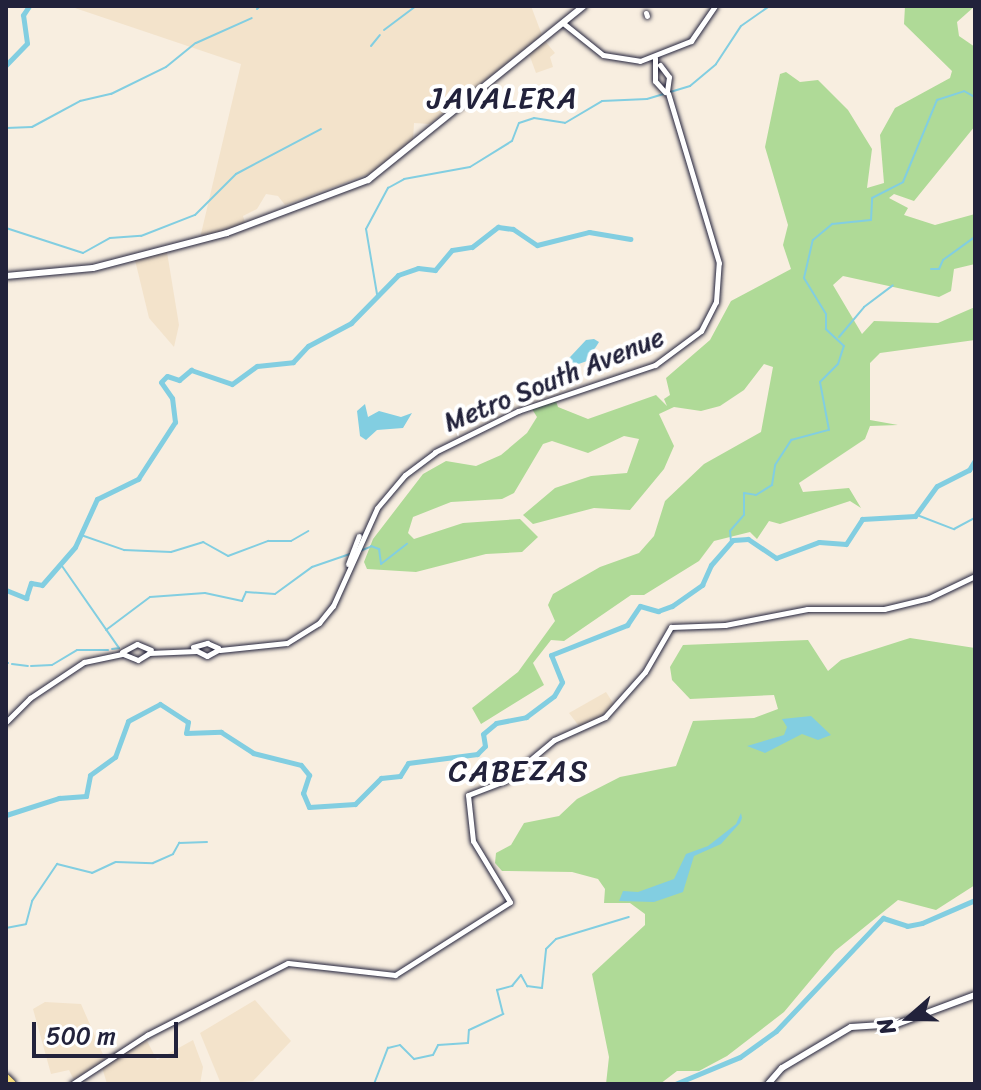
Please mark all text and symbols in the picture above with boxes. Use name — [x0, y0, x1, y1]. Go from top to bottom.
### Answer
district label: JAVALERA — [425, 80, 581, 116]
street label: Metro South Avenue — [439, 322, 669, 438]
district label: CABEZAS — [447, 753, 591, 789]
north arrow — [869, 978, 949, 1058]
scale bar — [36, 1006, 182, 1056]
text: N — [865, 1013, 907, 1040]
text: 500 m — [46, 1015, 116, 1057]

